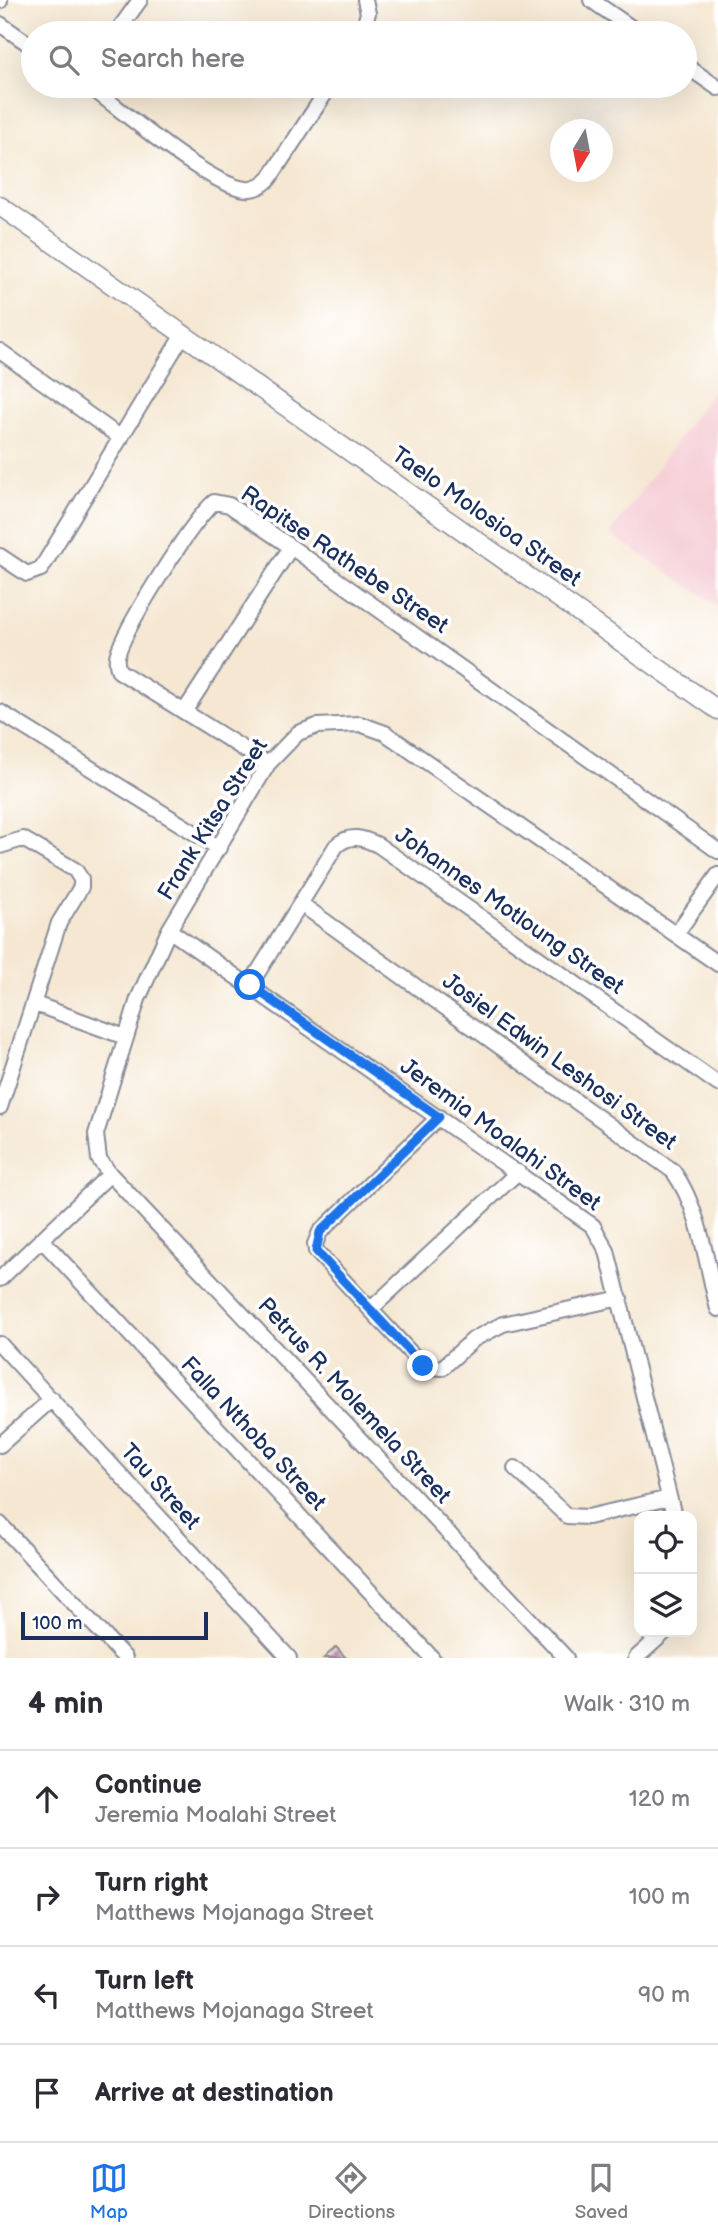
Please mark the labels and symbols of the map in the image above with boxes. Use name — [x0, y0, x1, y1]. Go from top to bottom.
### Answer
north arrow — [550, 119, 613, 182]
street label: Taelo Molosioa Street — [386, 441, 587, 593]
street label: Rapitse Rathebe Street — [235, 480, 454, 640]
street label: Frank Kitsa Street — [152, 734, 274, 906]
street label: Johannes Motloung Street — [390, 821, 629, 1001]
street label: Josiel Edwin Leshosi Street — [437, 967, 682, 1156]
route start — [234, 969, 265, 1000]
street label: Jeremia Moalahi Street — [395, 1053, 606, 1217]
street label: Petrus R. Molemela Street — [252, 1292, 457, 1509]
route end — [407, 1350, 438, 1381]
street label: Falla Nthoba Street — [175, 1351, 332, 1517]
street label: Tau Street — [114, 1438, 206, 1535]
scale bar — [21, 1609, 208, 1641]

